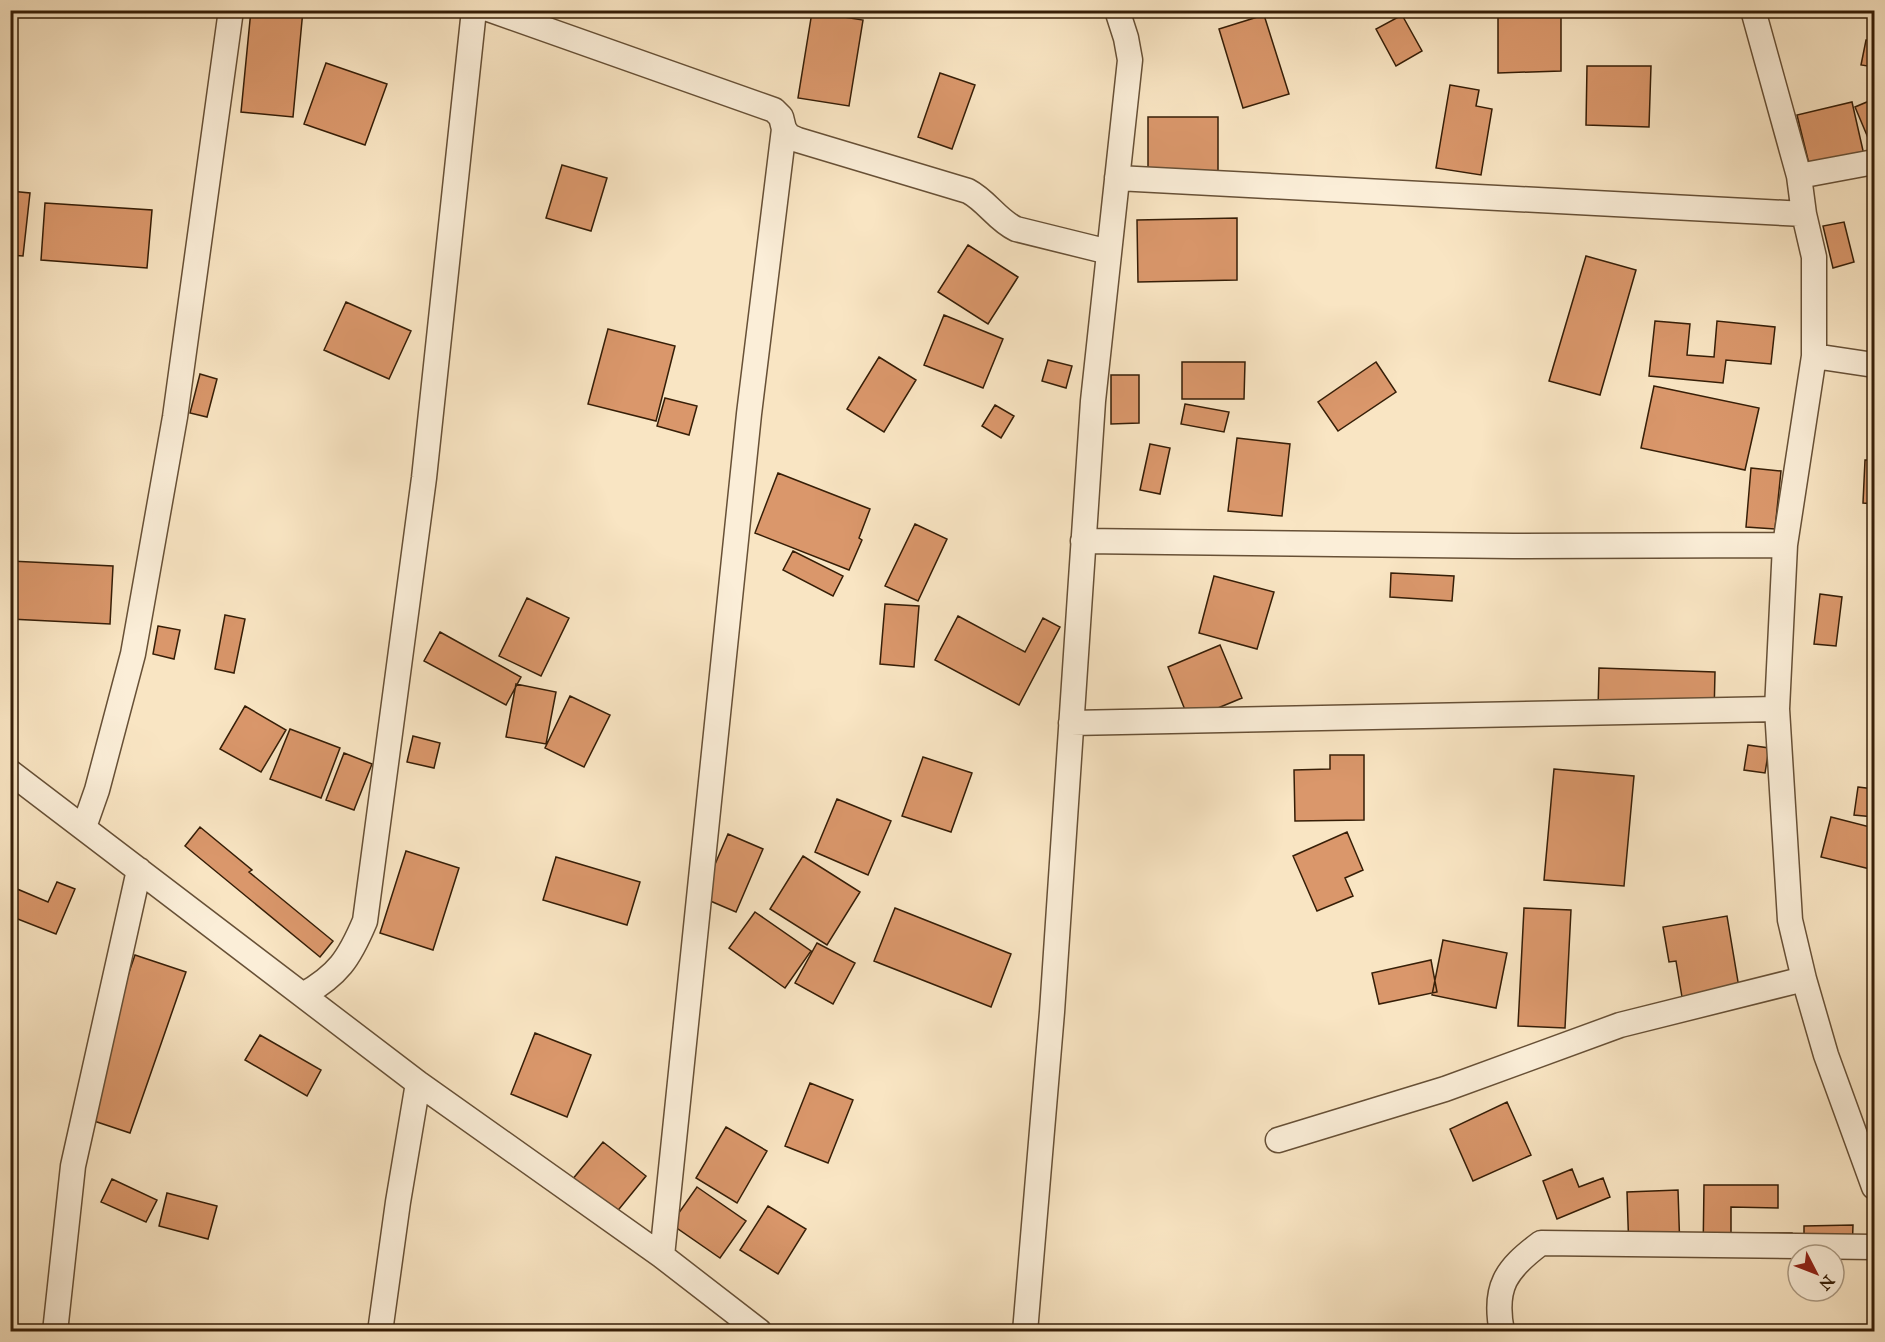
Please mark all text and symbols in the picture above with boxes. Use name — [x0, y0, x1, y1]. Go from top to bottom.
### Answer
north arrow — [1786, 1243, 1846, 1303]
text: N — [1815, 1271, 1838, 1294]

